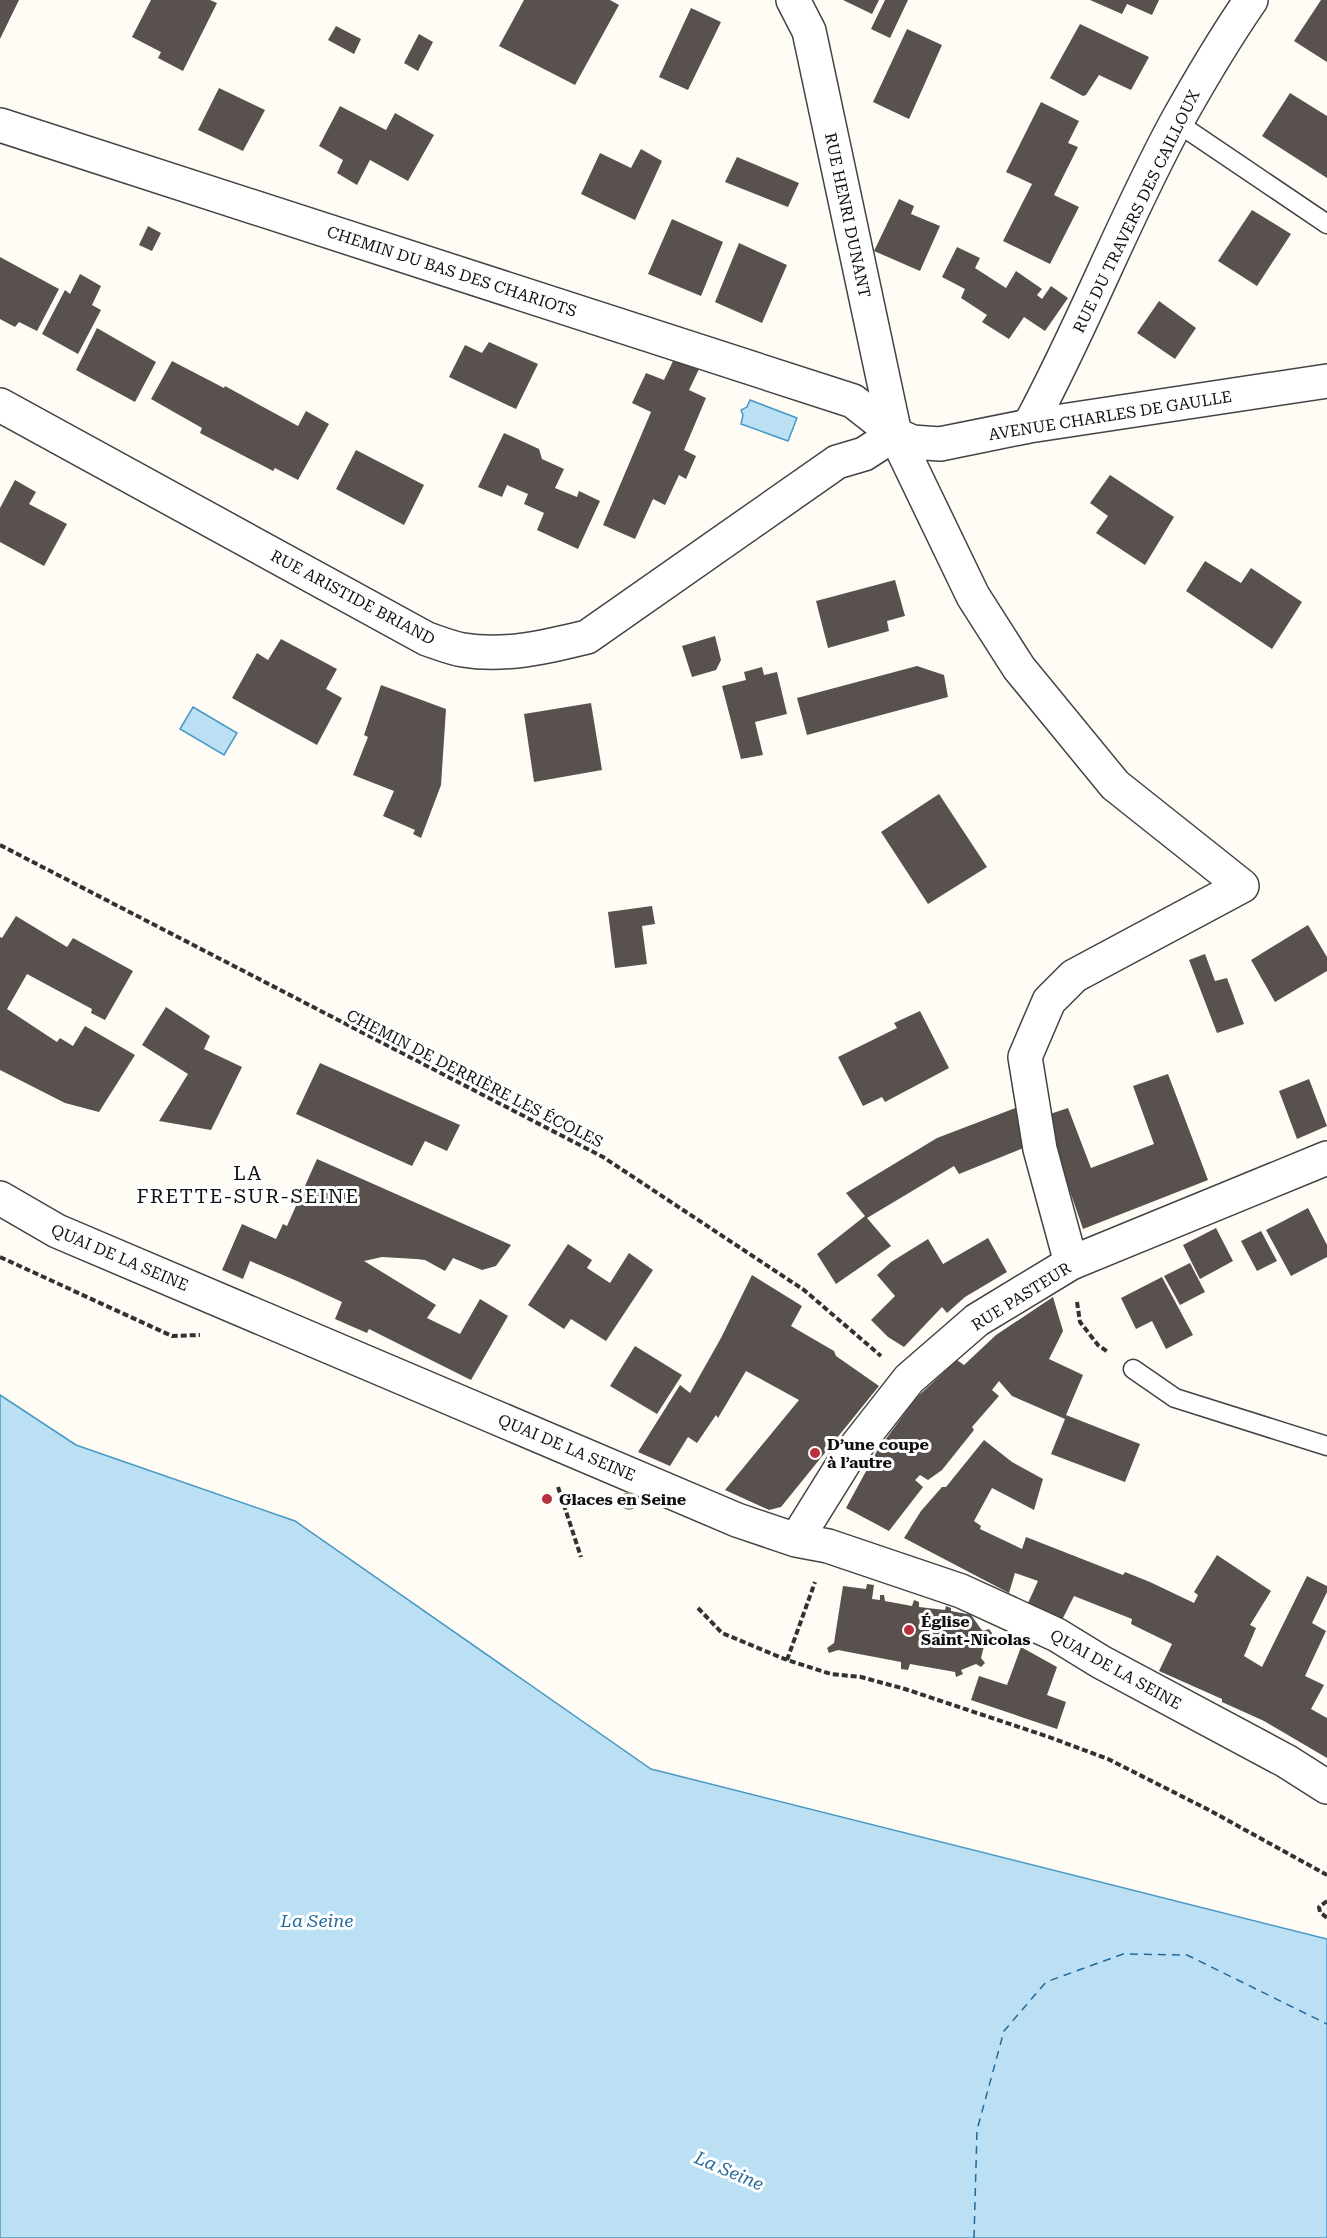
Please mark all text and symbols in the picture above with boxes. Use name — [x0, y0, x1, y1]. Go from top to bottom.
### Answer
street label: RUE DU TRAVERS DES CAILLOUX — [1069, 86, 1204, 336]
street label: RUE HENRI DUNANT — [821, 131, 874, 300]
street label: CHEMIN DU BAS DES CHARIOTS — [325, 222, 579, 321]
street label: AVENUE CHARLES DE GAULLE — [987, 387, 1233, 444]
street label: RUE ARISTIDE BRIAND — [267, 546, 438, 649]
street label: CHEMIN DE DERRIÈRE LES ÉCOLES — [343, 1005, 606, 1152]
district label: LA FRETTE-SUR-SEINE — [136, 1161, 360, 1208]
street label: QUAI DE LA SEINE — [48, 1220, 191, 1295]
street label: RUE PASTEUR — [968, 1258, 1075, 1335]
street label: QUAI DE LA SEINE — [495, 1410, 638, 1485]
place label: D’une coupe à l’autre — [827, 1435, 929, 1472]
marker: D’une coupe à l’autre — [808, 1446, 822, 1460]
place label: Glaces en Seine — [559, 1490, 686, 1509]
marker: Glaces en Seine — [540, 1492, 554, 1506]
place label: Église Saint-Nicolas — [921, 1612, 1031, 1649]
marker: Église Saint-Nicolas — [902, 1623, 916, 1637]
street label: QUAI DE LA SEINE — [1047, 1625, 1185, 1713]
water label: La Seine — [280, 1910, 353, 1931]
water label: La Seine — [691, 2146, 767, 2194]

